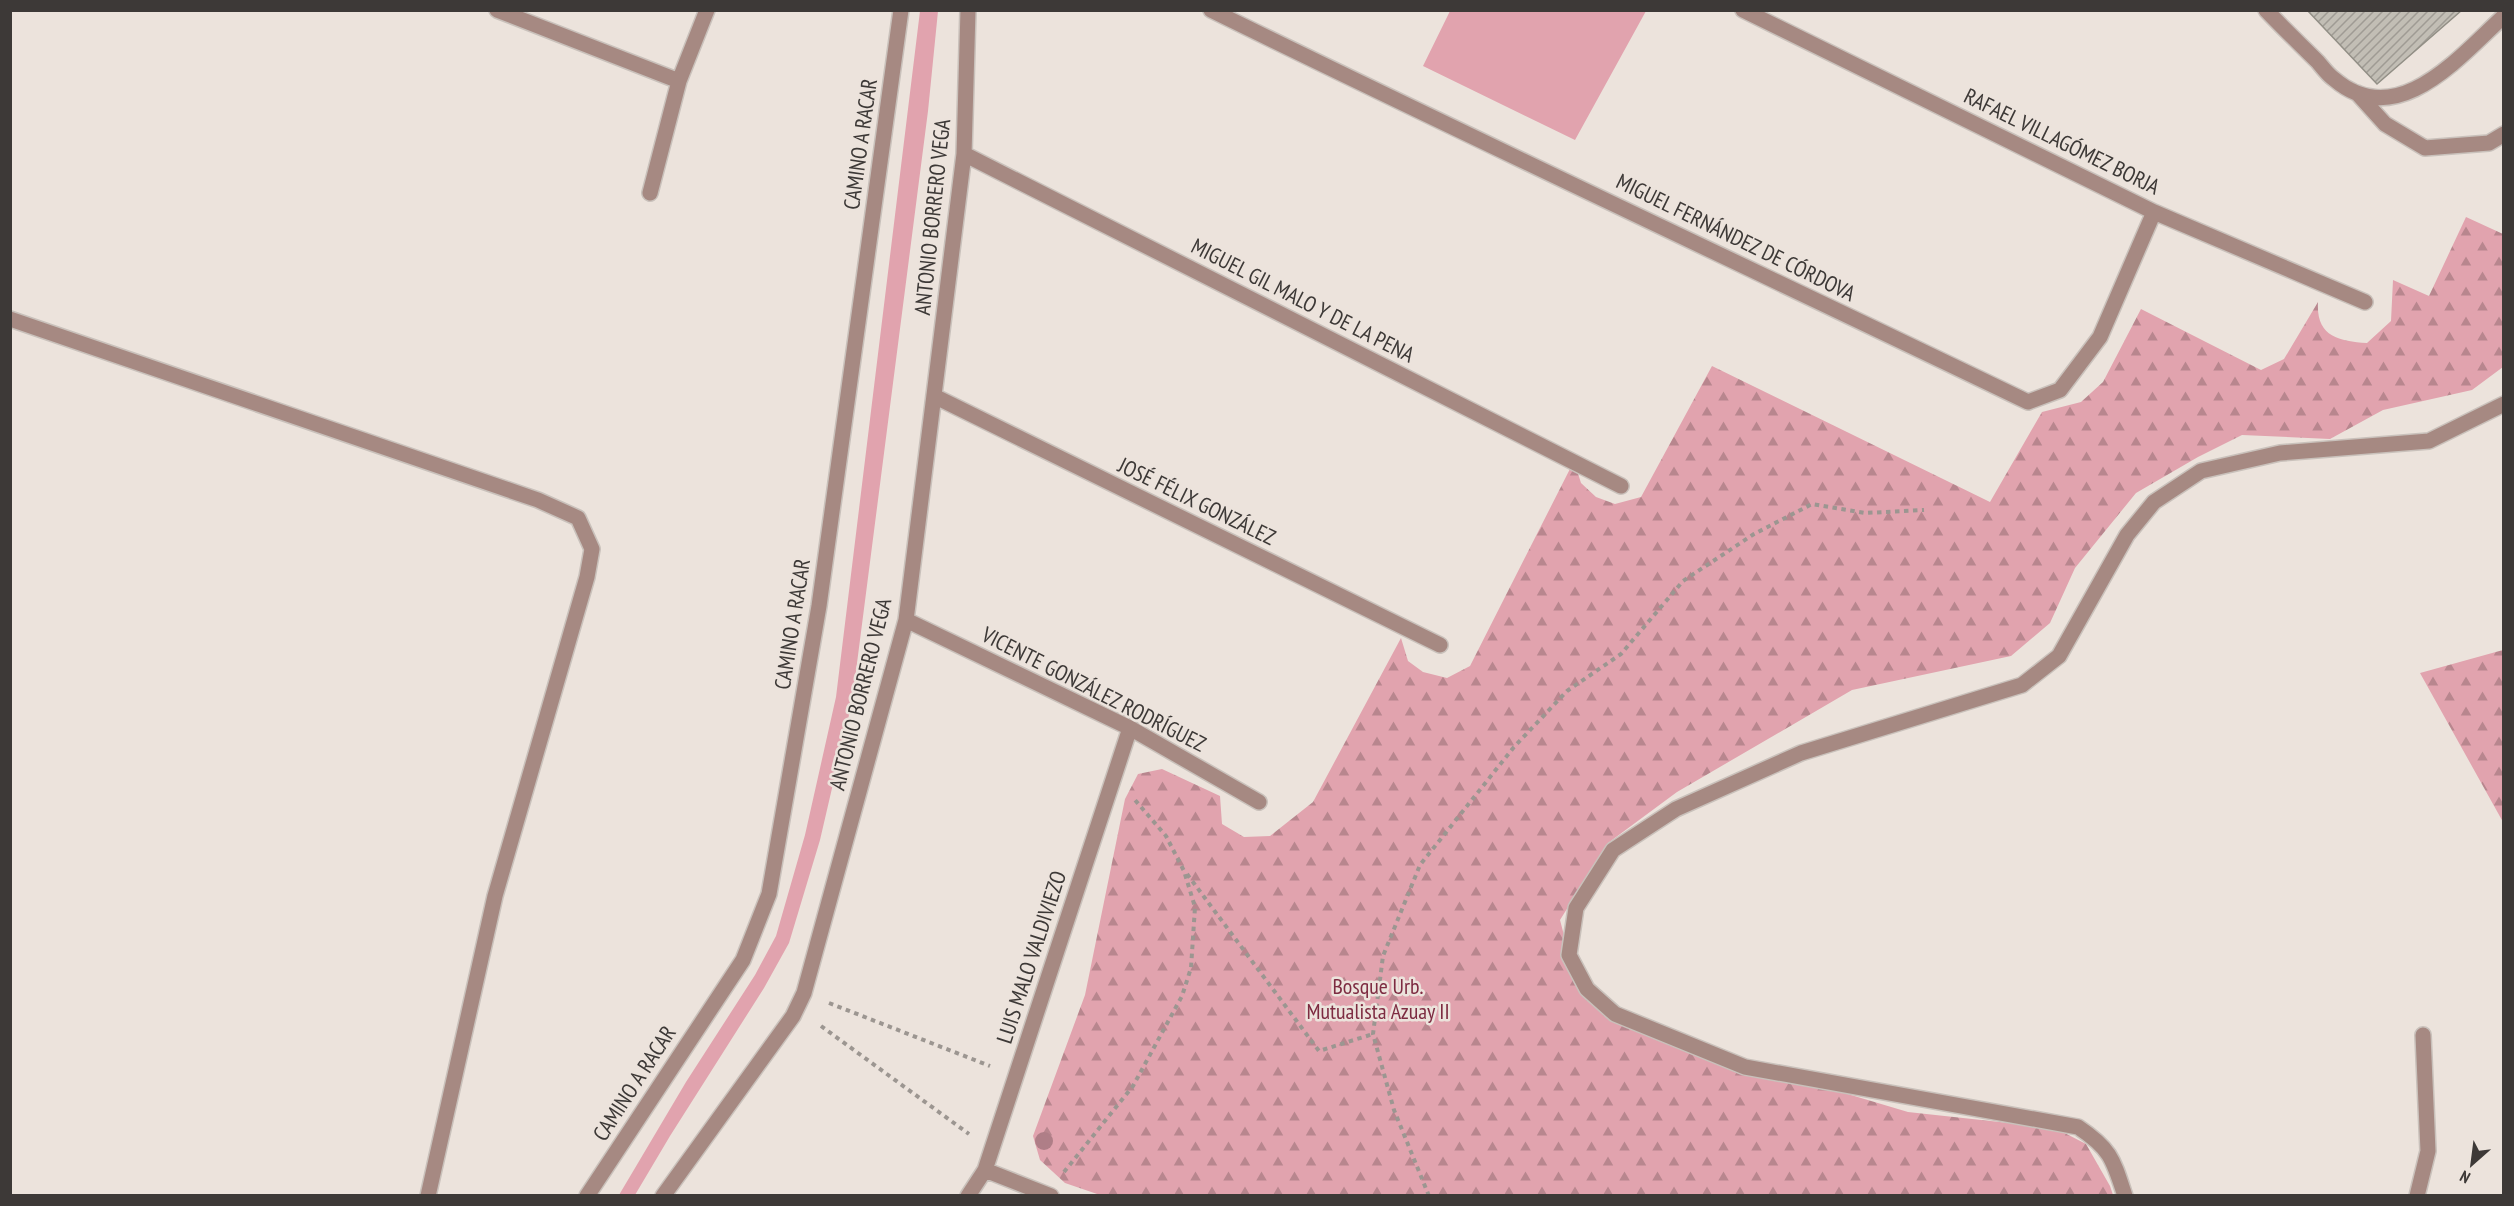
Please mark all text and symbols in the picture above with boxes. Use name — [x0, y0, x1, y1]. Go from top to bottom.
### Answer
street label: CAMINO A RACAR — [837, 77, 883, 211]
street label: RAFAEL VILLAGÓMEZ BORJA — [1960, 81, 2165, 201]
street label: ANTONIO BORRERO VEGA — [908, 117, 956, 316]
street label: MIGUEL FERNÁNDEZ DE CÓRDOVA — [1612, 167, 1861, 307]
street label: MIGUEL GIL MALO Y DE LA PENA — [1187, 232, 1420, 369]
street label: JOSÉ FÉLIX GONZÁLEZ — [1113, 450, 1281, 551]
street label: CAMINO A RACAR — [768, 557, 816, 691]
street label: ANTONIO BORRERO VEGA — [823, 594, 898, 793]
street label: VICENTE GONZÁLEZ RODRÍGUEZ — [976, 620, 1211, 758]
street label: LUIS MALO VALDIVIEZO — [990, 867, 1072, 1047]
park label: Bosque Urb. Mutualista Azuay II — [1306, 972, 1450, 1025]
street label: CAMINO A RACAR — [586, 1020, 682, 1146]
north arrow — [2442, 1134, 2502, 1194]
text: N — [2456, 1166, 2473, 1188]

